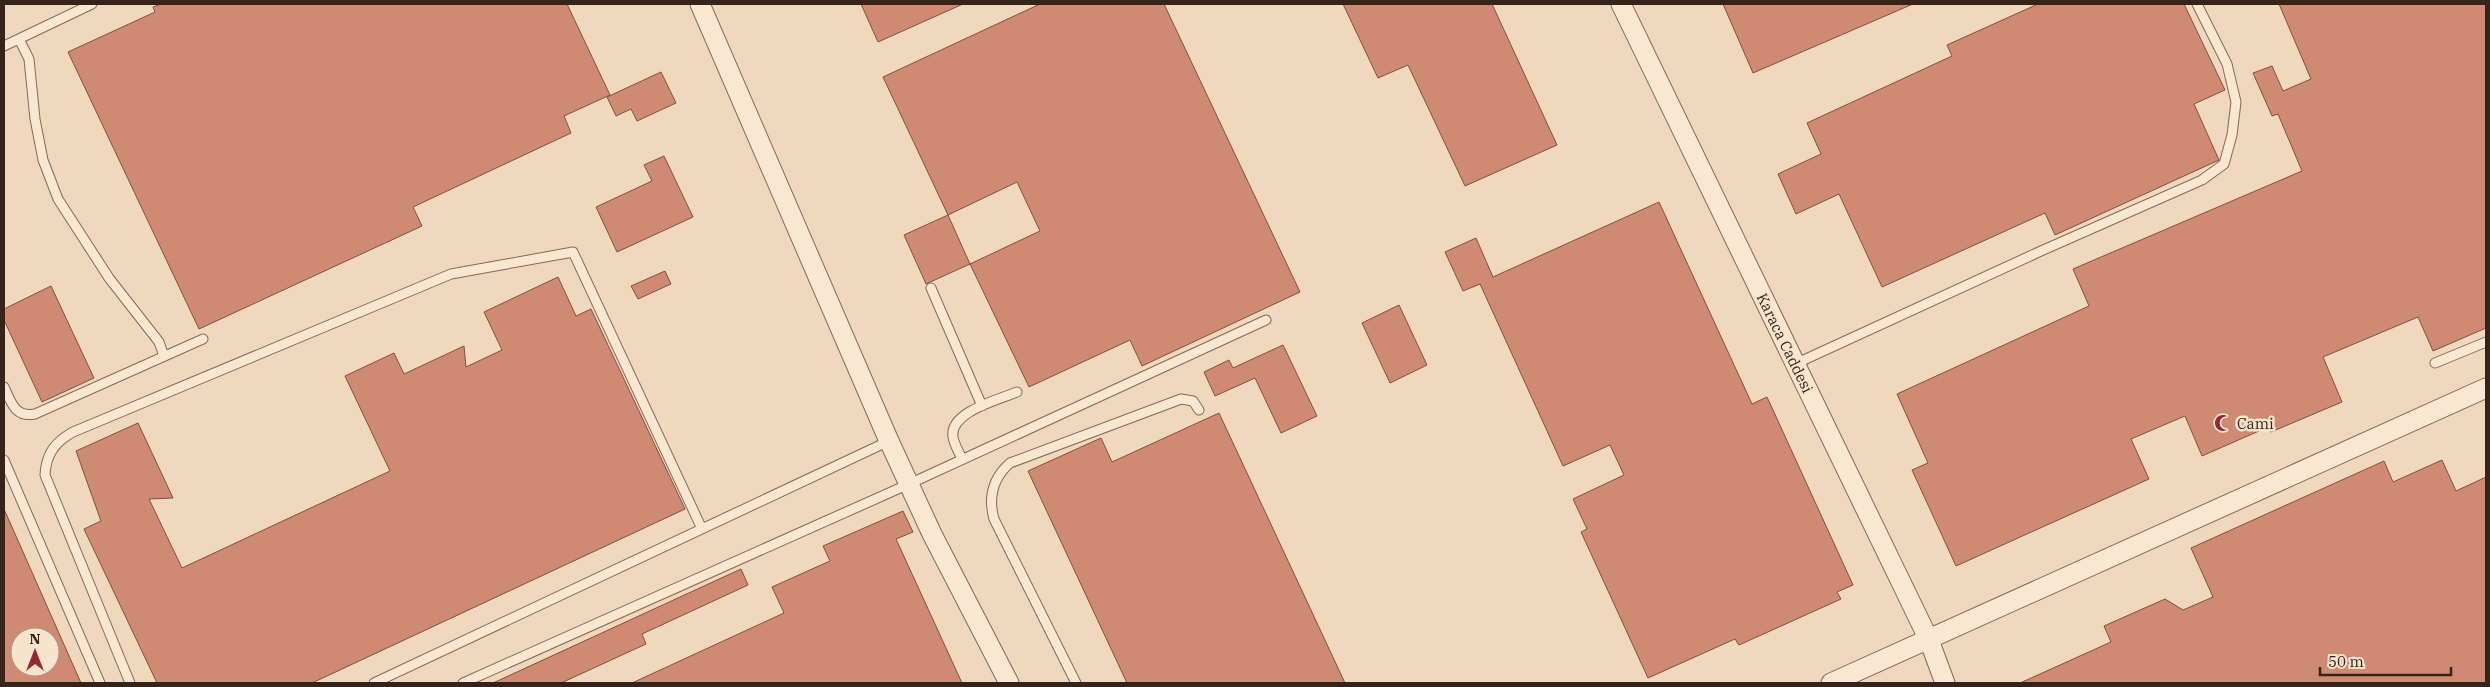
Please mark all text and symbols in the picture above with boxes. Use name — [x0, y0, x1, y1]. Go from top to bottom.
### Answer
street label: Karaca Caddesi — [1753, 290, 1818, 396]
mosque icon: Cami — [2213, 413, 2233, 433]
place label: Cami — [2237, 414, 2274, 433]
north arrow — [10, 627, 60, 677]
text: N — [29, 630, 41, 648]
scale bar — [2320, 644, 2451, 676]
text: 50 m — [2328, 652, 2364, 671]

